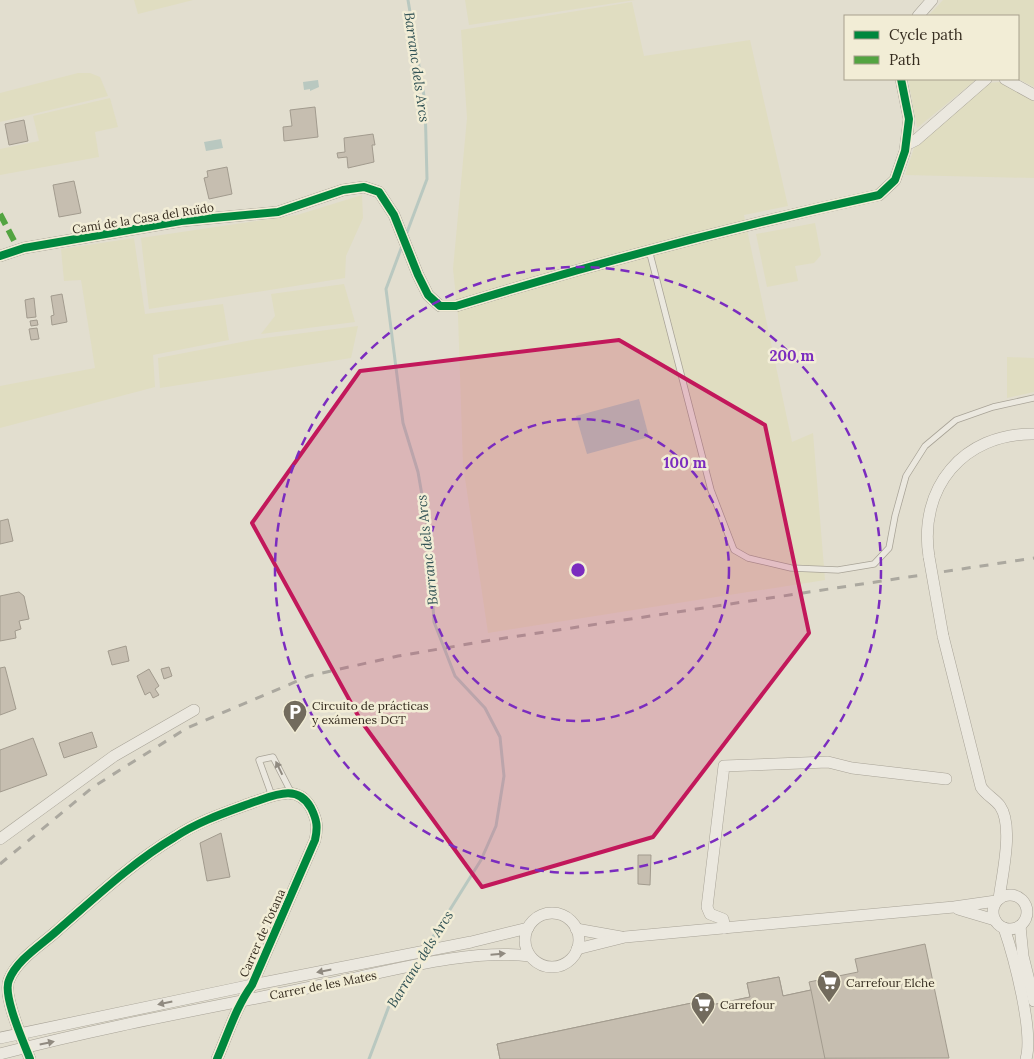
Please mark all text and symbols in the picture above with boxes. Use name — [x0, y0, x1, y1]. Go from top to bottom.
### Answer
water label: Barranc dels Arcs — [400, 11, 434, 123]
legend — [844, 15, 1019, 80]
text: Cycle path — [889, 25, 963, 44]
text: Path — [889, 50, 920, 69]
street label: Camí de la Casa del Ruïdo — [71, 199, 215, 237]
text: 200 m — [770, 346, 815, 365]
text: 100 m — [664, 453, 707, 472]
water label: Barranc dels Arcs — [412, 494, 442, 606]
centre of rings — [569, 561, 587, 579]
place label: Circuito de prácticas y exámenes DGT — [312, 698, 429, 727]
parking icon: Circuito de prácticas y exámenes DGT — [282, 699, 308, 733]
one-way arrow — [275, 761, 283, 775]
street label: Carrer de Totana — [236, 887, 288, 979]
water label: Barranc dels Arcs — [383, 907, 457, 1011]
one-way arrow — [490, 950, 506, 958]
street label: Carrer de les Mates — [268, 967, 378, 1003]
one-way arrow — [316, 967, 332, 975]
supermarket icon: Carrefour Elche — [816, 969, 842, 1003]
place label: Carrefour Elche — [846, 975, 935, 990]
supermarket icon: Carrefour — [690, 991, 716, 1025]
place label: Carrefour — [720, 997, 776, 1012]
one-way arrow — [157, 999, 172, 1007]
one-way arrow — [40, 1038, 56, 1046]

